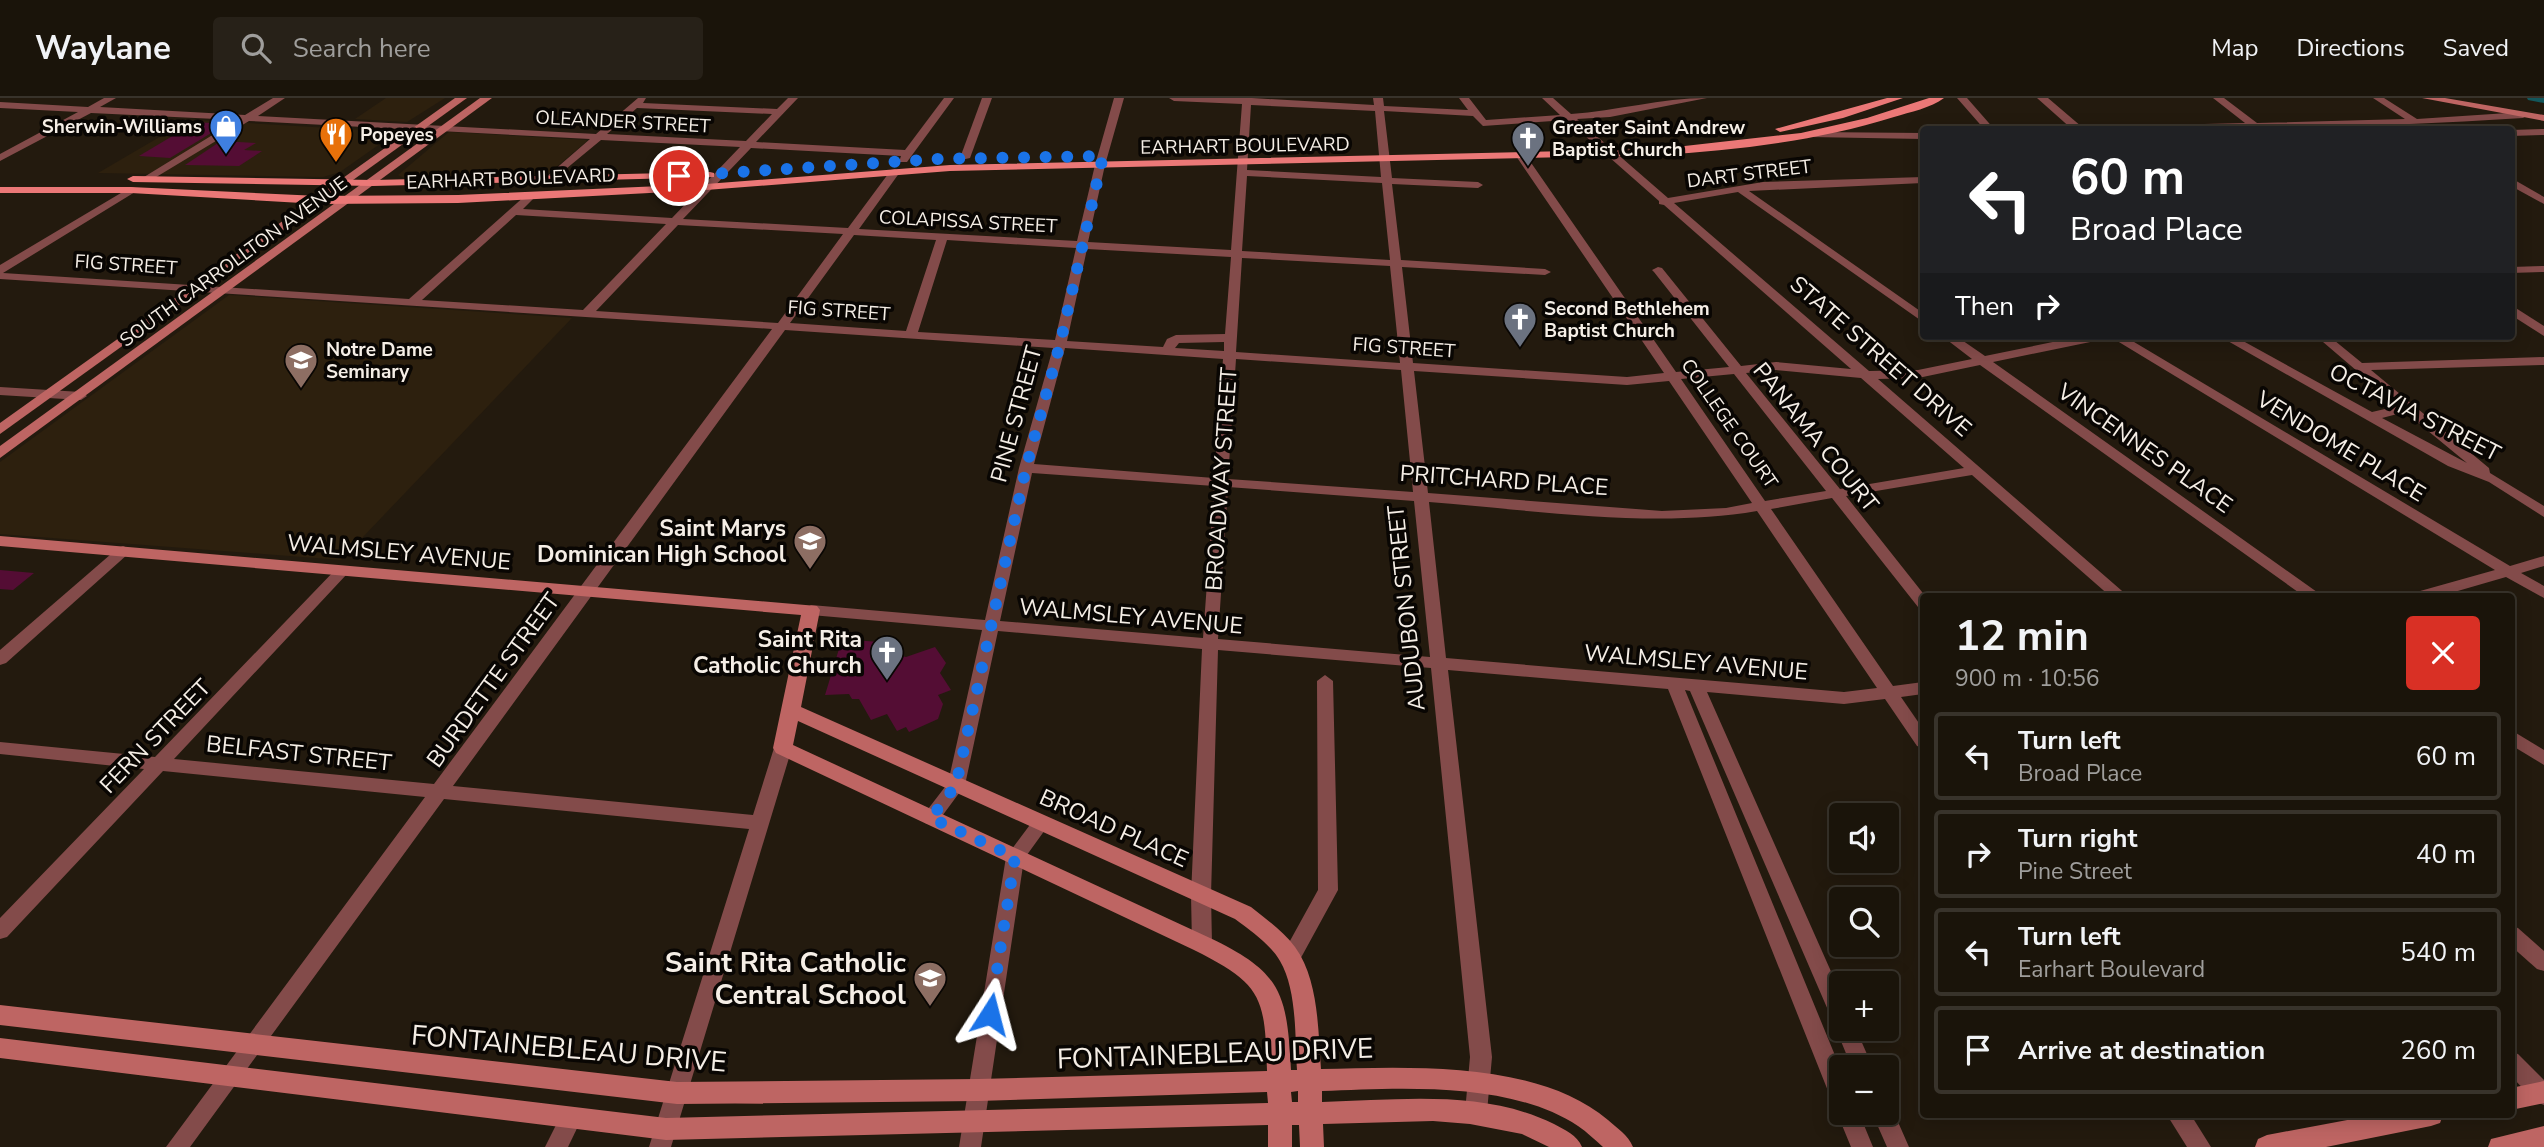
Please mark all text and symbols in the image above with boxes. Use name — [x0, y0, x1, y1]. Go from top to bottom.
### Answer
search box — [213, 17, 703, 80]
text: Waylane — [35, 26, 171, 71]
icon: search — [237, 29, 275, 67]
text: Search here — [293, 31, 431, 66]
text: Map — [2211, 32, 2258, 64]
text: Directions — [2296, 32, 2405, 64]
text: Saved — [2443, 32, 2509, 64]
street label: OLEANDER STREET — [535, 104, 712, 140]
shop icon: Sherwin-Williams — [207, 107, 245, 156]
place label: Sherwin-Williams — [42, 114, 202, 140]
restaurant icon: Popeyes — [317, 115, 355, 164]
place label: Greater Saint Andrew Baptist Church — [1552, 115, 1746, 163]
church icon: Greater Saint Andrew Baptist Church — [1509, 119, 1547, 168]
place label: Popeyes — [360, 122, 434, 148]
street label: EARHART BOULEVARD — [1140, 131, 1350, 161]
text: 60 m — [2070, 144, 2185, 211]
pin — [649, 146, 709, 206]
street label: DART STREET — [1685, 153, 1813, 195]
icon: left — [1955, 154, 2046, 245]
icon: arrive — [660, 157, 698, 195]
street label: EARHART BOULEVARD — [406, 162, 616, 196]
street label: SOUTH CARROLLTON AVENUE — [115, 170, 353, 353]
street label: COLAPISSA STREET — [878, 204, 1058, 240]
text: Broad Place — [2070, 208, 2243, 251]
street label: FIG STREET — [74, 248, 179, 282]
street label: STATE STREET DRIVE — [1783, 269, 1978, 444]
icon: right — [2028, 287, 2066, 325]
text: Then — [1955, 289, 2014, 324]
street label: FIG STREET — [787, 294, 892, 328]
place label: Second Bethlehem Baptist Church — [1544, 296, 1710, 344]
church icon: Second Bethlehem Baptist Church — [1501, 300, 1539, 349]
street label: FIG STREET — [1352, 331, 1457, 365]
place label: Notre Dame Seminary — [326, 337, 433, 385]
school or university icon: Notre Dame Seminary — [282, 341, 320, 390]
street label: PINE STREET — [983, 342, 1050, 486]
street label: COLLEGE COURT — [1675, 353, 1784, 494]
street label: PANAMA COURT — [1746, 356, 1886, 519]
street label: OCTAVIA STREET — [2324, 356, 2506, 469]
street label: BROADWAY STREET — [1198, 366, 1245, 592]
street label: VINCENNES PLACE — [2050, 376, 2238, 520]
street label: VENDOME PLACE — [2250, 383, 2431, 509]
street label: PRITCHARD PLACE — [1399, 458, 1609, 503]
street label: AUDUBON STREET — [1380, 503, 1433, 712]
place label: Saint Marys Dominican High School — [537, 513, 787, 570]
school or university icon: Saint Marys Dominican High School — [791, 522, 829, 571]
street label: WALMSLEY AVENUE — [286, 527, 512, 578]
street label: BURDETTE STREET — [420, 587, 567, 774]
street label: WALMSLEY AVENUE — [1018, 591, 1244, 642]
text: 12 min — [1955, 608, 2089, 665]
button: close — [2406, 616, 2480, 690]
place label: Saint Rita Catholic Church — [693, 624, 862, 681]
church icon: Saint Rita Catholic Church — [868, 633, 906, 682]
street label: WALMSLEY AVENUE — [1583, 637, 1809, 688]
text: 900 m · 10:56 — [1955, 663, 2100, 694]
street label: FERN STREET — [93, 672, 218, 800]
text: Turn left — [2018, 723, 2121, 758]
street label: BELFAST STREET — [205, 728, 393, 779]
icon: left — [1959, 737, 1997, 775]
text: 60 m — [2416, 739, 2476, 774]
text: Broad Place — [2018, 758, 2142, 789]
street label: BROAD PLACE — [1034, 782, 1193, 875]
map controls — [1829, 803, 1899, 1125]
button: sound — [1829, 803, 1899, 873]
text: Turn right — [2018, 821, 2137, 856]
icon: right — [1959, 835, 1997, 873]
text: 40 m — [2416, 837, 2476, 872]
text: Pine Street — [2018, 856, 2132, 887]
button: search — [1829, 887, 1899, 957]
text: Turn left — [2018, 919, 2121, 954]
icon: left — [1959, 933, 1997, 971]
text: 540 m — [2400, 935, 2476, 970]
place label: Saint Rita Catholic Central School — [665, 944, 906, 1014]
text: Earhart Boulevard — [2018, 954, 2205, 985]
school or university icon: Saint Rita Catholic Central School — [911, 959, 949, 1008]
button: + — [1829, 971, 1899, 1041]
position arrow — [953, 977, 1027, 1051]
street label: FONTAINEBLEAU DRIVE — [410, 1016, 728, 1082]
street label: FONTAINEBLEAU DRIVE — [1056, 1029, 1374, 1079]
icon: arrive — [1959, 1031, 1997, 1069]
text: Arrive at destination — [2018, 1033, 2265, 1068]
text: 260 m — [2400, 1033, 2476, 1068]
button: − — [1829, 1055, 1899, 1125]

